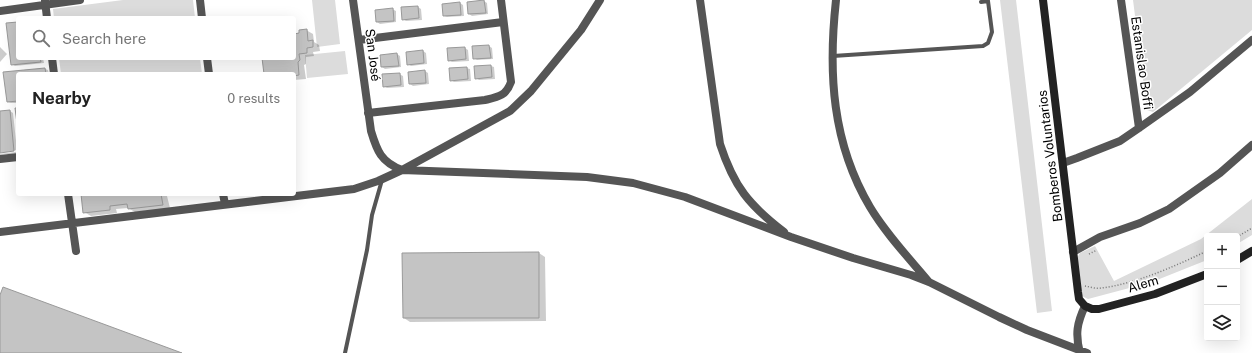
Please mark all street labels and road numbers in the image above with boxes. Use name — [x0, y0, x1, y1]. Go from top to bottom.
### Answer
street label: Estanislao Boffi — [1128, 15, 1156, 111]
street label: San José — [362, 28, 384, 82]
street label: Bomberos Voluntarios — [1034, 89, 1066, 223]
street label: Alem — [1126, 272, 1160, 296]

